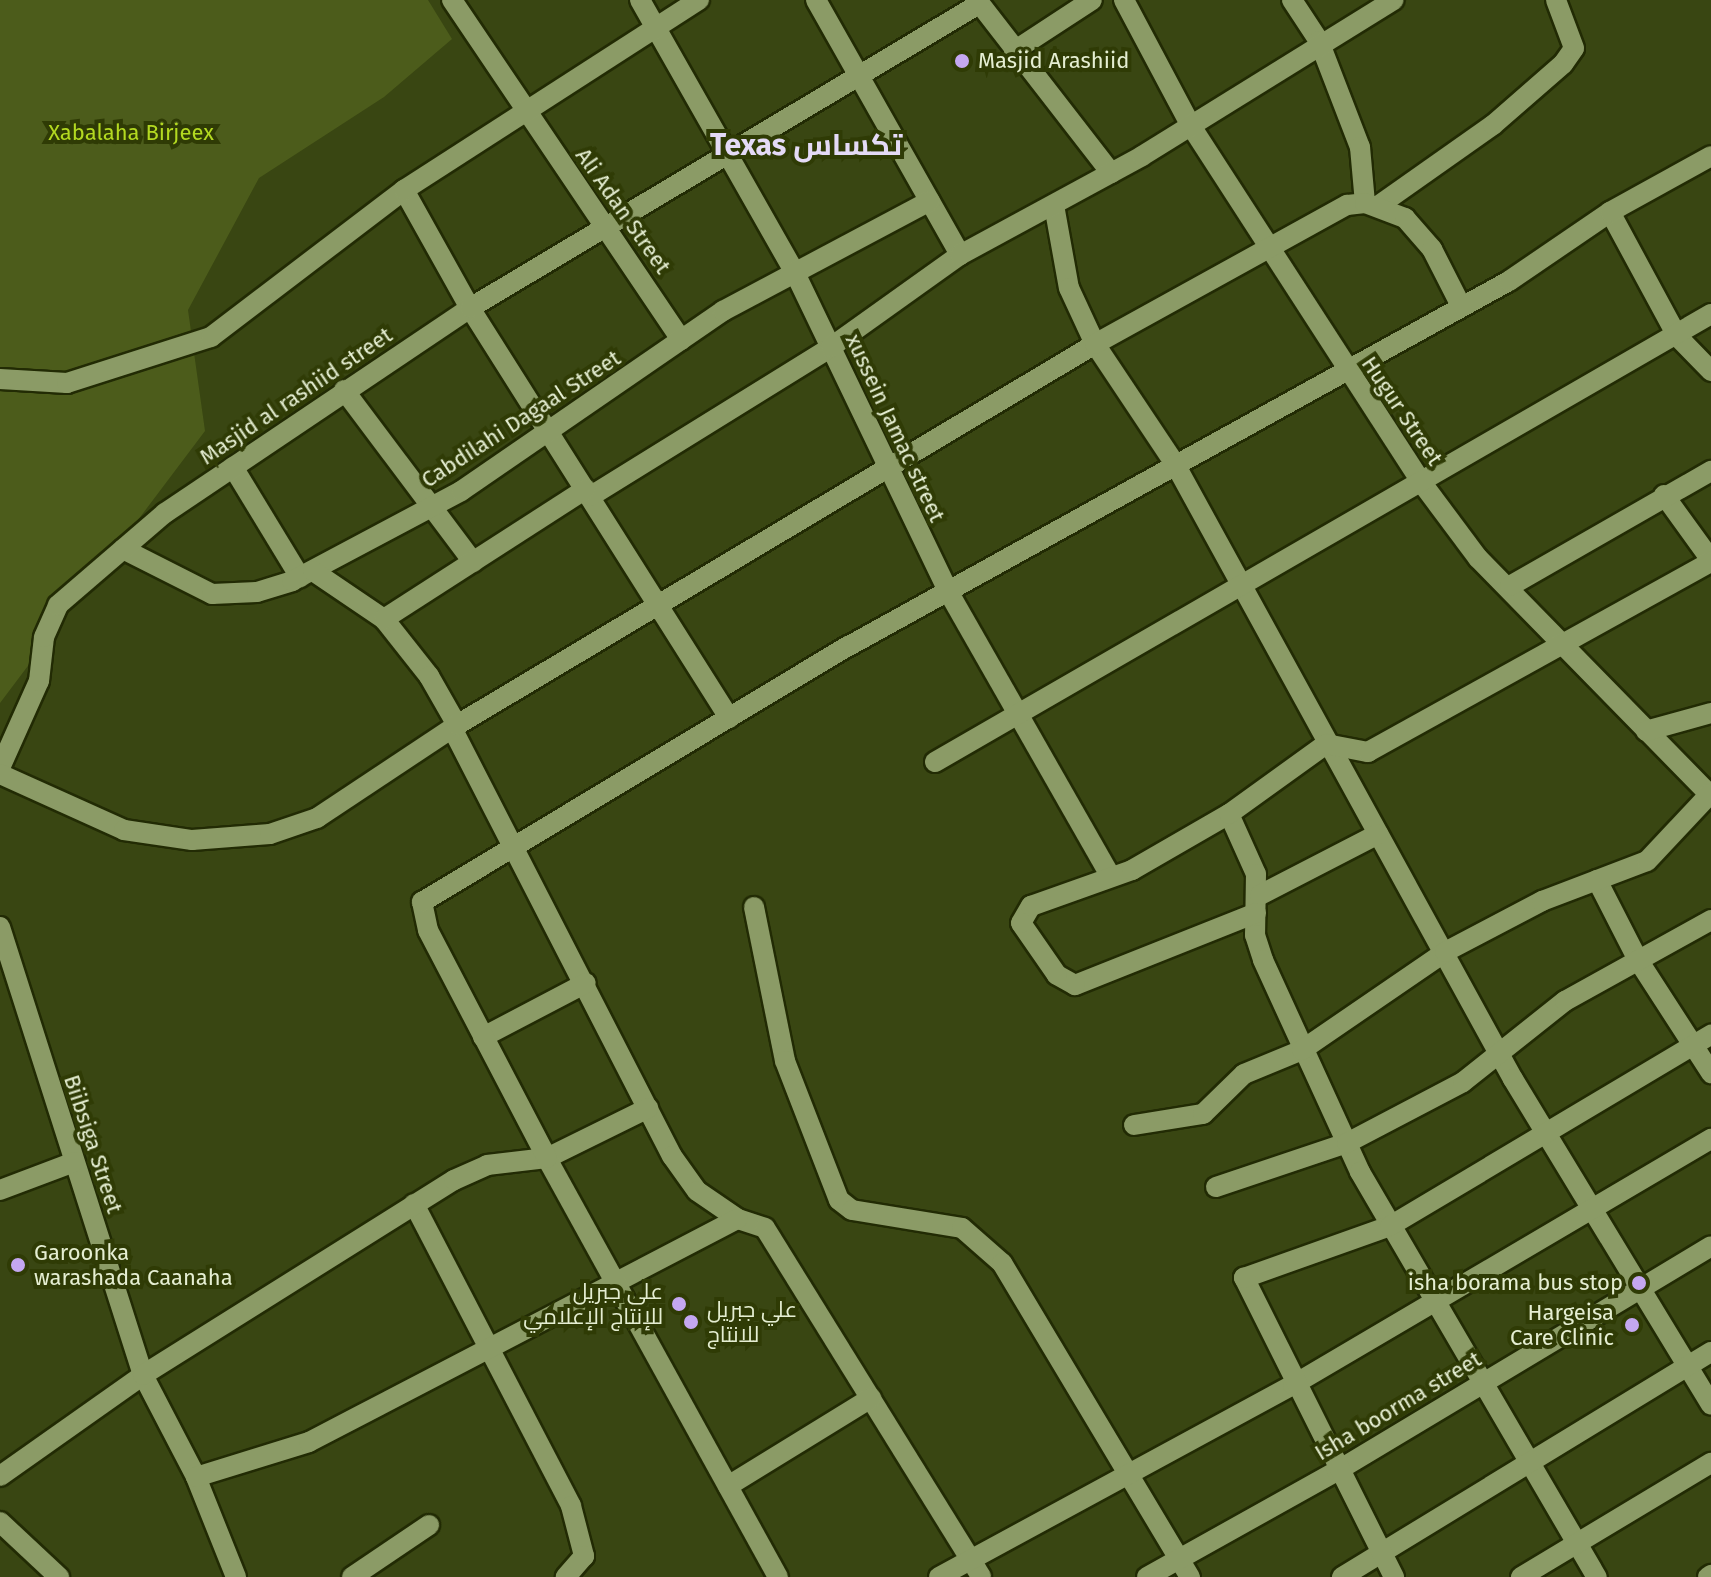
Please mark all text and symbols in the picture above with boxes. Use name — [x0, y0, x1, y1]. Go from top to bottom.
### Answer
place label: Masjid Arashiid — [978, 48, 1129, 74]
marker: Masjid Arashiid — [953, 52, 971, 70]
park label: Xabalaha Birjeex — [48, 120, 214, 146]
district label: Texas تكساس — [710, 127, 902, 163]
street label: Ali Adan Street — [570, 143, 676, 279]
street label: Masjid al rashiid street — [195, 322, 397, 470]
street label: xussein Jamac street — [840, 330, 950, 526]
street label: Cabdilahi Dagaal Street — [417, 345, 625, 493]
street label: Hugur Street — [1356, 351, 1448, 471]
street label: Biibsiga Street — [58, 1072, 128, 1216]
place label: Garoonka warashada Caanaha — [34, 1239, 233, 1290]
marker: Garoonka warashada Caanaha — [9, 1256, 27, 1274]
place label: isha borama bus stop — [1408, 1270, 1623, 1296]
marker: isha borama bus stop — [1630, 1274, 1648, 1292]
place label: علي جبريل للإنتاج الإعلامي — [523, 1278, 663, 1330]
marker: علي جبريل للإنتاج الإعلامي — [670, 1295, 688, 1313]
place label: علي جبريل للانتاج — [707, 1296, 797, 1348]
place label: Hargeisa Care Clinic — [1510, 1299, 1614, 1350]
marker: علي جبريل للانتاج — [682, 1313, 700, 1331]
marker: Hargeisa Care Clinic — [1621, 1314, 1643, 1336]
street label: Isha boorma street — [1310, 1346, 1486, 1466]

